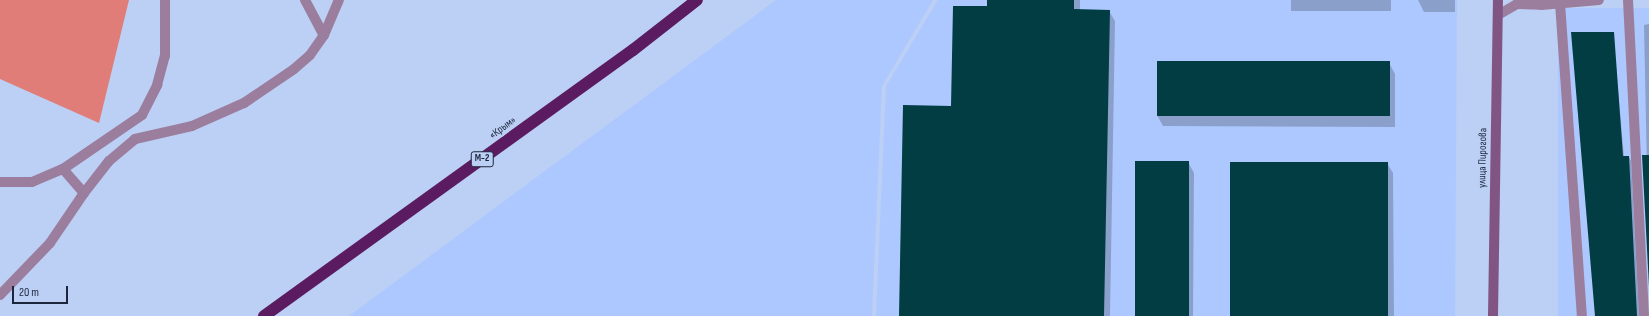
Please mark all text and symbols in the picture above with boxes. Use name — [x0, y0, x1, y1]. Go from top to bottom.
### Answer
street label: «Крым» — [487, 114, 519, 142]
street label: улица Пирогова — [1476, 128, 1490, 188]
road number: М-2 — [470, 151, 494, 167]
scale bar — [14, 278, 70, 304]
text: 20 m — [19, 285, 39, 300]

